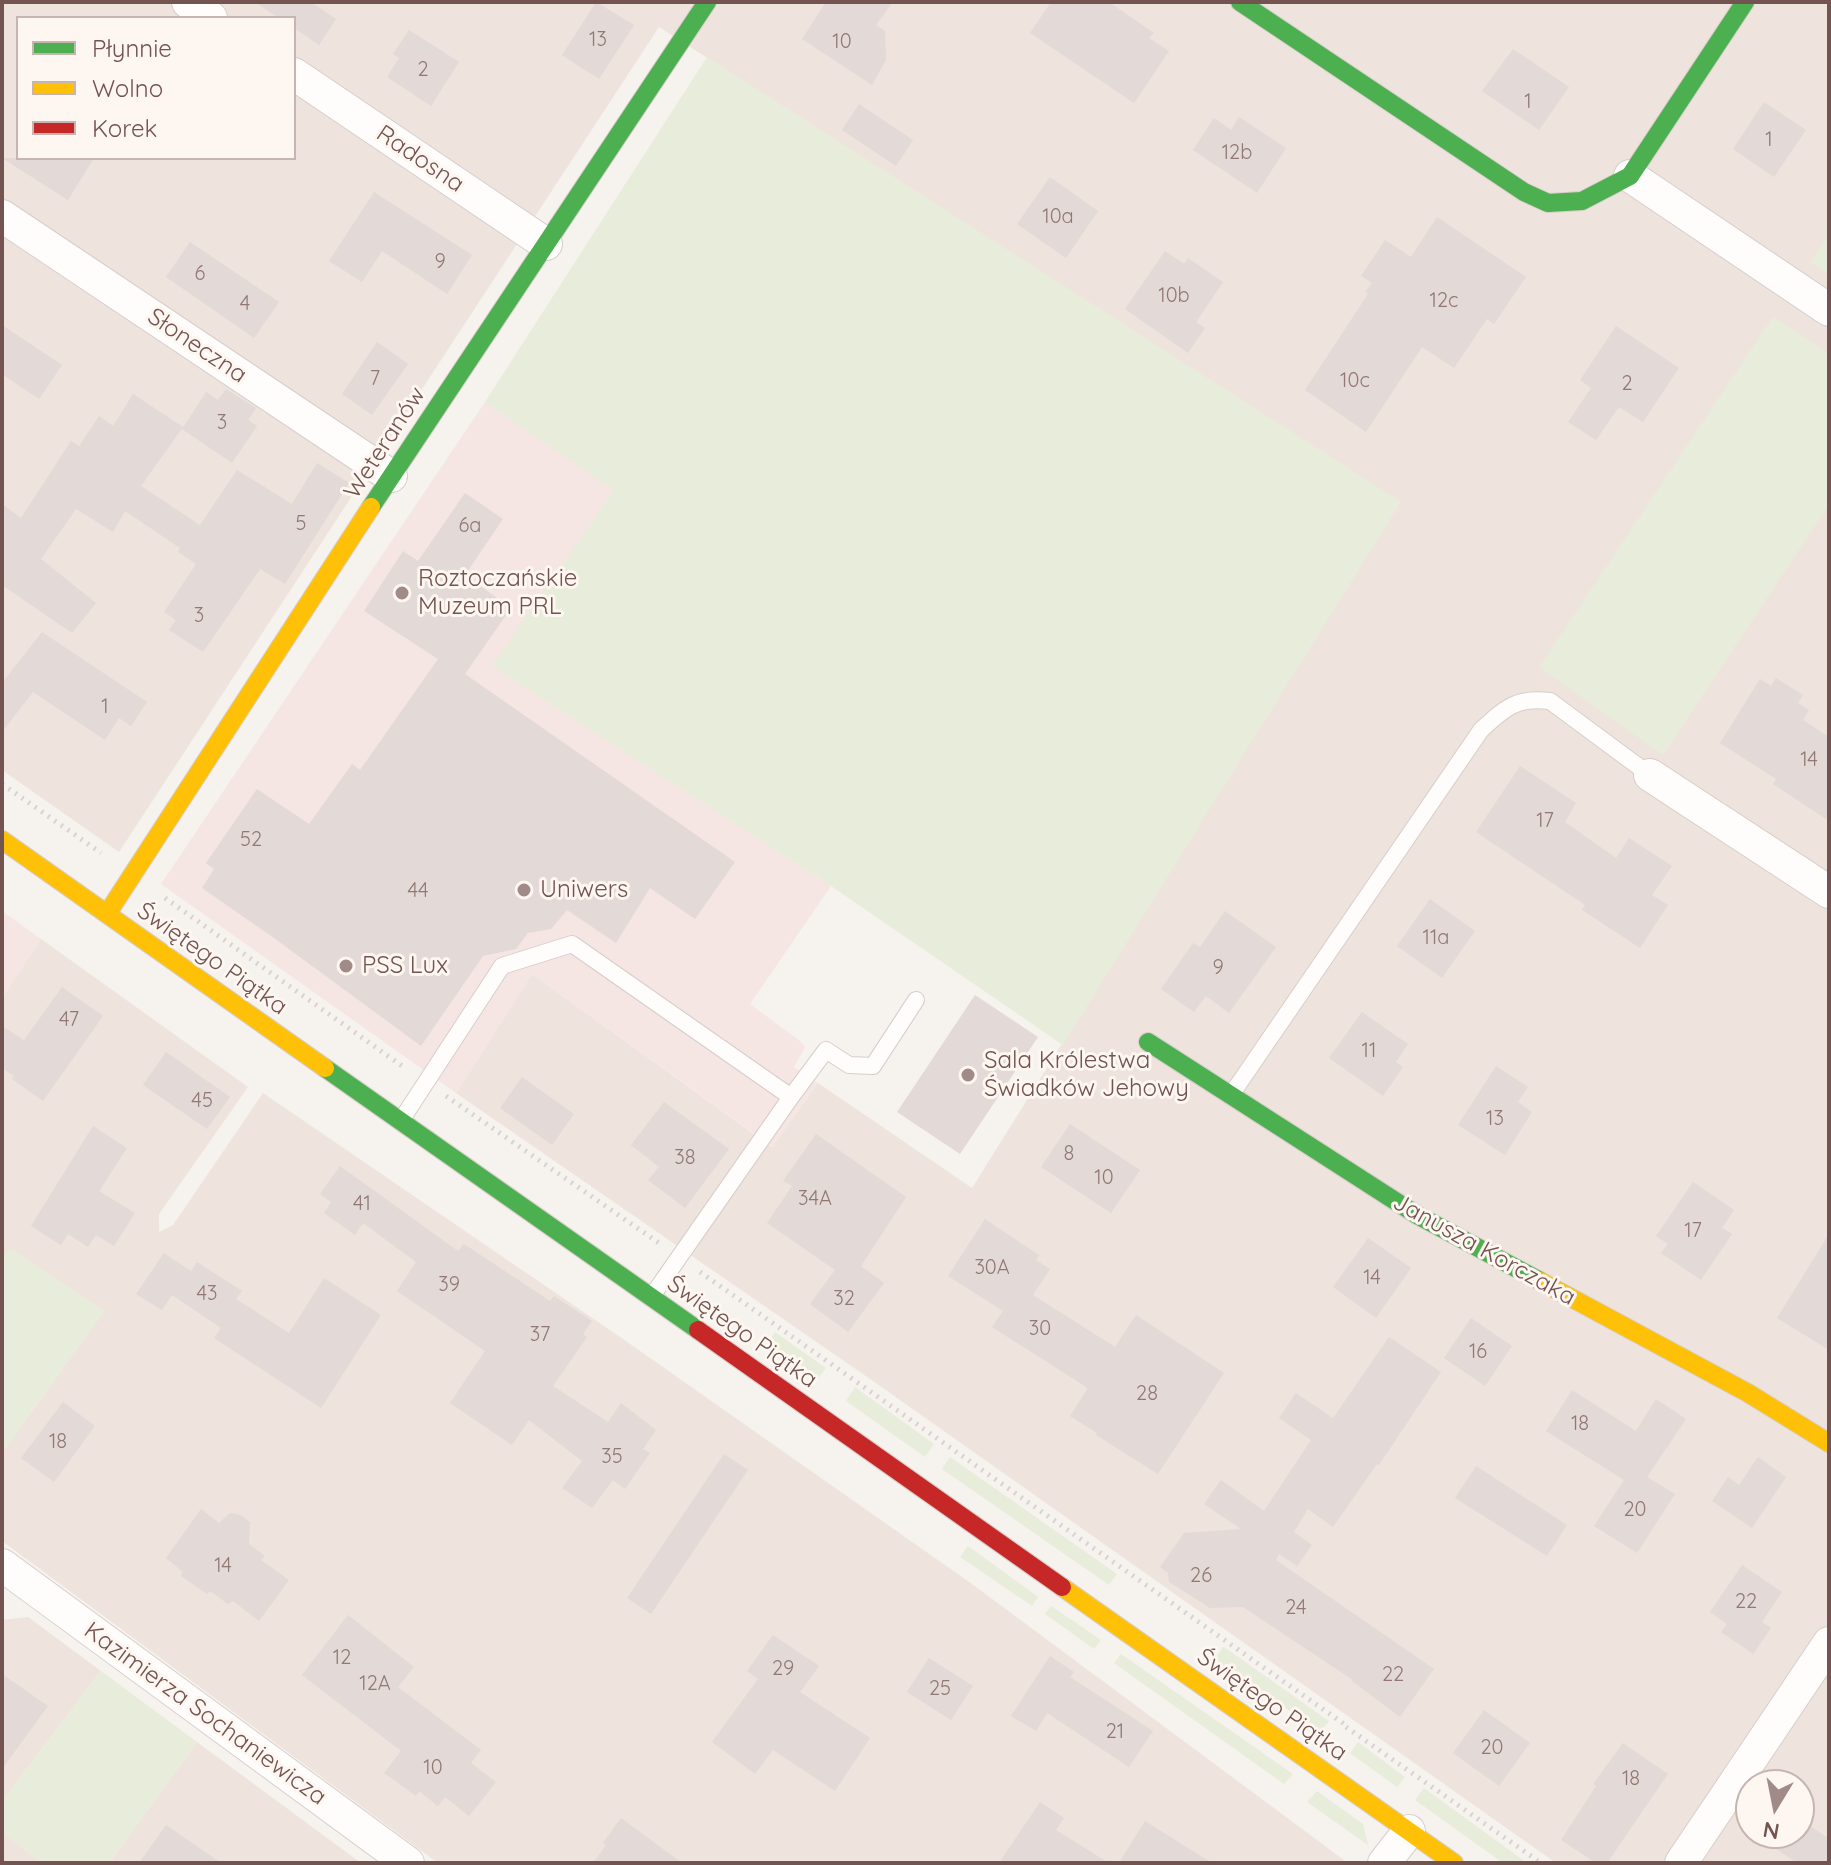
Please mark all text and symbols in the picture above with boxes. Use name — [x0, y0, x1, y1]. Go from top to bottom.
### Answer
legend — [16, 16, 296, 160]
house number: 13 — [589, 28, 607, 52]
house number: 10 — [832, 30, 852, 54]
text: Płynnie — [92, 33, 172, 63]
house number: 2 — [417, 58, 429, 82]
text: Wolno — [92, 73, 163, 103]
house number: 1 — [1524, 90, 1532, 114]
text: Korek — [92, 113, 157, 143]
street label: Radosna — [371, 119, 469, 199]
house number: 1 — [1765, 128, 1773, 152]
house number: 12b — [1222, 141, 1252, 165]
house number: 10a — [1042, 205, 1074, 229]
house number: 9 — [434, 250, 446, 274]
house number: 6 — [195, 262, 205, 286]
house number: 10b — [1158, 284, 1190, 308]
house number: 12c — [1430, 289, 1458, 313]
house number: 4 — [240, 292, 250, 316]
street label: Słoneczna — [142, 302, 252, 390]
house number: 7 — [370, 367, 380, 391]
house number: 10c — [1340, 369, 1370, 393]
house number: 2 — [1621, 372, 1633, 396]
street label: Weteranów — [338, 382, 432, 504]
house number: 3 — [217, 411, 227, 435]
house number: 5 — [296, 512, 306, 536]
house number: 6a — [459, 514, 481, 538]
place label: Roztoczańskie Muzeum PRL — [418, 565, 577, 621]
marker: Roztoczańskie Muzeum PRL — [393, 584, 411, 602]
house number: 3 — [194, 604, 204, 628]
house number: 1 — [101, 695, 109, 719]
house number: 14 — [1800, 748, 1818, 772]
house number: 17 — [1536, 809, 1554, 833]
house number: 52 — [240, 828, 262, 852]
place label: Uniwers — [540, 876, 628, 904]
house number: 44 — [407, 879, 429, 903]
marker: Uniwers — [515, 881, 533, 899]
street label: Świętego Piątka — [131, 897, 293, 1021]
house number: 11a — [1423, 926, 1449, 950]
place label: PSS Lux — [362, 952, 448, 980]
house number: 9 — [1212, 956, 1224, 980]
marker: PSS Lux — [337, 957, 355, 975]
house number: 47 — [59, 1008, 79, 1032]
house number: 11 — [1362, 1039, 1376, 1063]
place label: Sala Królestwa Świadków Jehowy — [984, 1047, 1189, 1103]
marker: Sala Królestwa Świadków Jehowy — [959, 1066, 977, 1084]
house number: 45 — [191, 1089, 213, 1113]
house number: 13 — [1486, 1107, 1504, 1131]
house number: 8 — [1064, 1142, 1074, 1166]
house number: 38 — [674, 1146, 696, 1170]
house number: 10 — [1094, 1166, 1114, 1190]
house number: 34A — [798, 1187, 832, 1211]
street label: Janusza Korczaka — [1388, 1188, 1580, 1312]
house number: 41 — [353, 1192, 371, 1216]
house number: 17 — [1684, 1219, 1702, 1243]
house number: 30A — [974, 1256, 1010, 1280]
house number: 14 — [1363, 1266, 1381, 1290]
street label: Świętego Piątka — [661, 1270, 823, 1394]
house number: 39 — [438, 1273, 460, 1297]
house number: 43 — [196, 1282, 218, 1306]
house number: 32 — [833, 1287, 855, 1311]
house number: 30 — [1029, 1317, 1051, 1341]
house number: 37 — [530, 1323, 550, 1347]
house number: 16 — [1469, 1340, 1487, 1364]
house number: 28 — [1136, 1382, 1158, 1406]
house number: 18 — [1571, 1412, 1589, 1436]
house number: 18 — [49, 1430, 67, 1454]
house number: 35 — [601, 1445, 623, 1469]
house number: 20 — [1624, 1498, 1646, 1522]
house number: 14 — [214, 1554, 232, 1578]
house number: 26 — [1190, 1564, 1212, 1588]
house number: 22 — [1735, 1590, 1757, 1614]
house number: 24 — [1285, 1596, 1307, 1620]
street label: Kazimierza Sochaniewicza — [78, 1616, 332, 1812]
street label: Świętego Piątka — [1191, 1643, 1353, 1767]
house number: 12 — [333, 1646, 351, 1670]
house number: 29 — [772, 1657, 794, 1681]
house number: 22 — [1382, 1663, 1404, 1687]
house number: 12A — [359, 1672, 391, 1696]
house number: 25 — [929, 1677, 951, 1701]
house number: 21 — [1106, 1720, 1124, 1744]
house number: 20 — [1481, 1736, 1503, 1760]
house number: 10 — [423, 1756, 443, 1780]
house number: 18 — [1622, 1767, 1640, 1791]
north arrow — [1735, 1769, 1815, 1849]
text: N — [1761, 1815, 1782, 1846]

